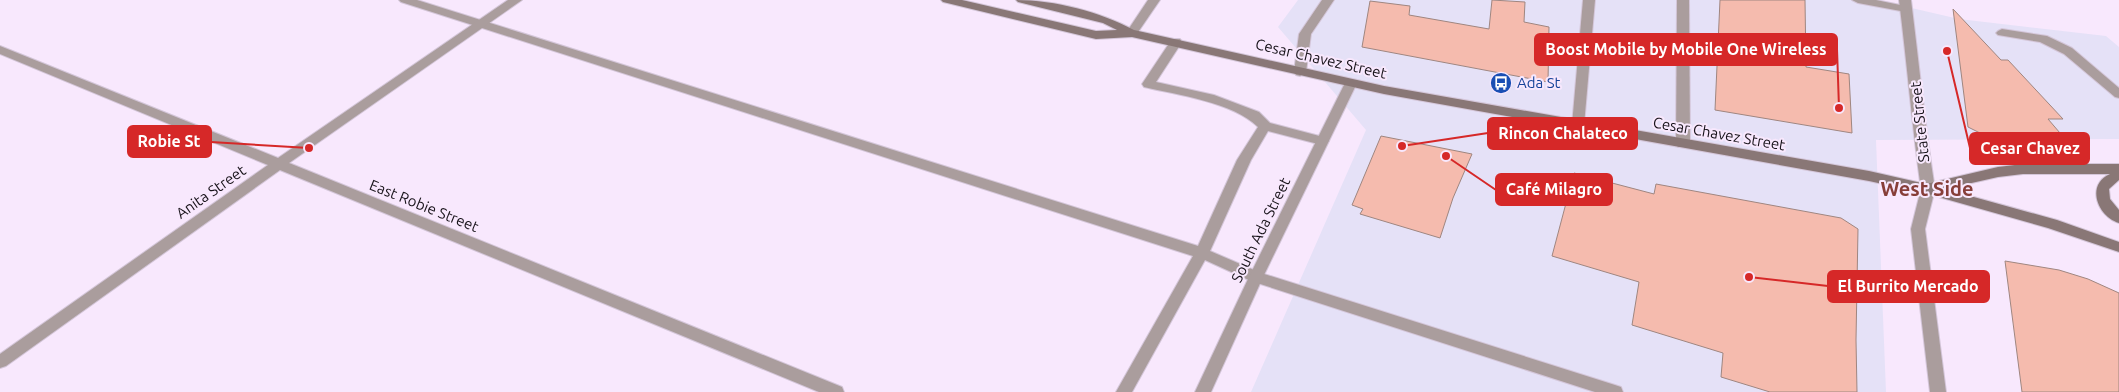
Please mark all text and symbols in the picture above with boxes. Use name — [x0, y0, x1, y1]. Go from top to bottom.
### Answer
callout: Boost Mobile by Mobile One Wireless — [1535, 34, 1837, 65]
street label: Cesar Chavez Street — [1254, 35, 1388, 82]
text: Boost Mobile by Mobile One Wireless — [1545, 40, 1827, 58]
bus stop icon: Ada St — [1489, 71, 1513, 95]
place label: Ada St — [1517, 74, 1561, 91]
street label: State Street — [1907, 81, 1932, 163]
street label: Cesar Chavez Street — [1652, 113, 1787, 154]
callout: Rincon Chalateco — [1488, 118, 1637, 149]
text: Rincon Chalateco — [1498, 124, 1628, 142]
callout: Robie St — [128, 126, 211, 157]
text: Robie St — [138, 132, 201, 150]
callout: Cesar Chavez — [1970, 133, 2089, 164]
text: Cesar Chavez — [1980, 139, 2080, 157]
street label: Anita Street — [173, 161, 249, 222]
street label: South Ada Street — [1228, 174, 1293, 285]
callout: Café Milagro — [1496, 174, 1612, 205]
street label: East Robie Street — [367, 176, 481, 235]
district label: West Side — [1880, 177, 1974, 200]
text: Café Milagro — [1506, 180, 1602, 198]
callout: El Burrito Mercado — [1828, 271, 1989, 302]
text: El Burrito Mercado — [1837, 277, 1979, 295]

